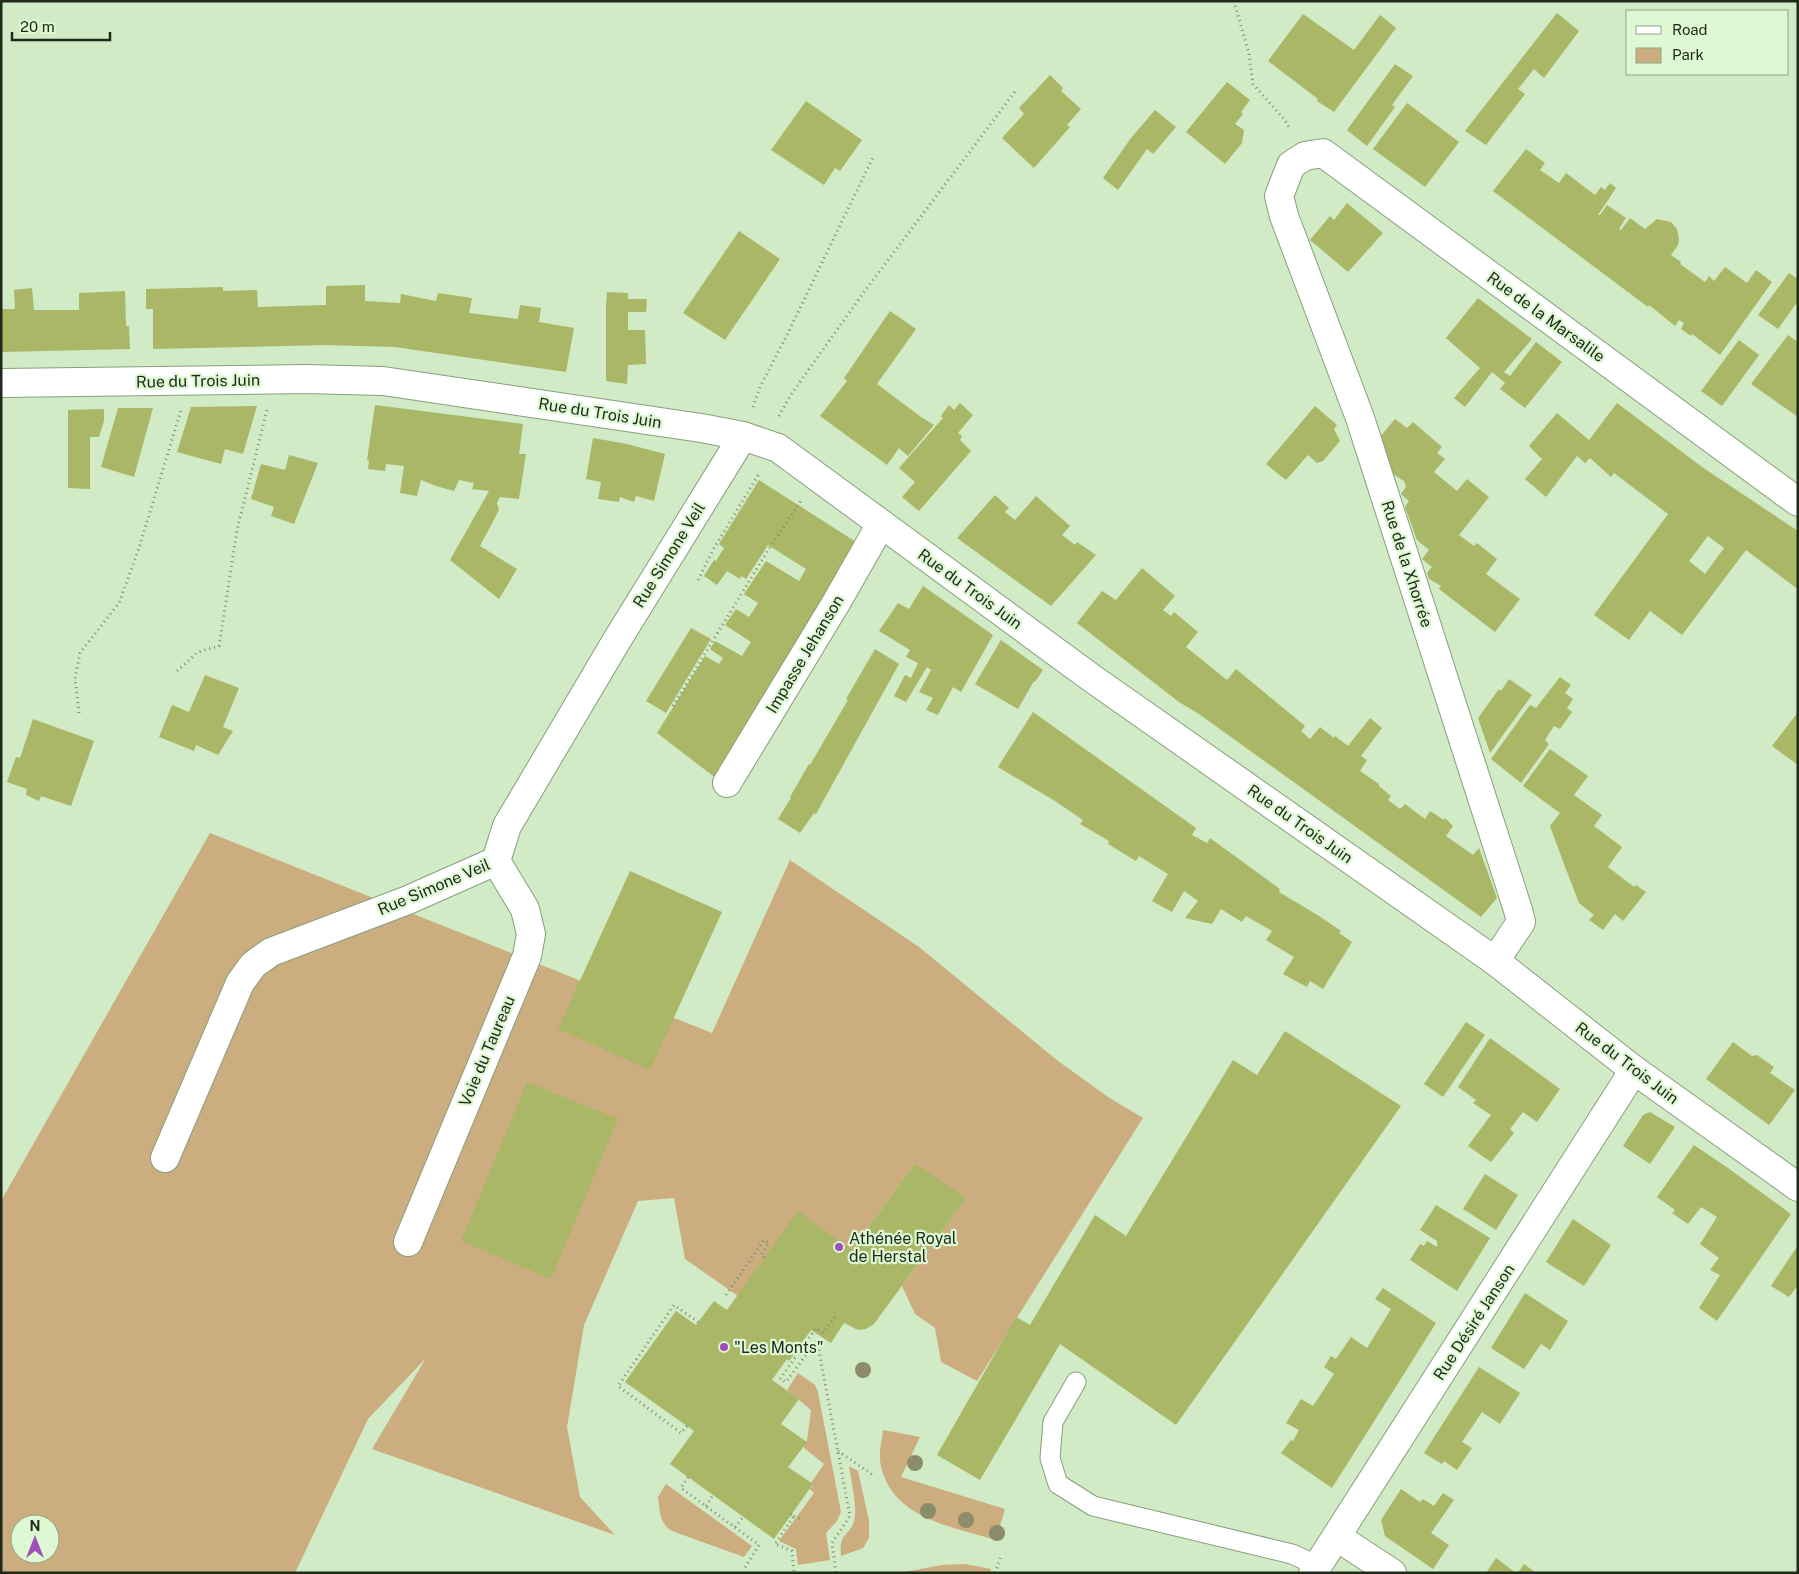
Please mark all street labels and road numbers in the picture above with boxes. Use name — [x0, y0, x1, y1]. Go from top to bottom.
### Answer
street label: Rue de la Marsalile — [1483, 268, 1609, 366]
street label: Rue du Trois Juin — [136, 370, 260, 392]
street label: Rue du Trois Juin — [537, 394, 663, 432]
street label: Rue de la Xhorrée — [1378, 498, 1436, 630]
street label: Rue Simone Veil — [629, 499, 709, 611]
street label: Rue du Trois Juin — [914, 545, 1026, 633]
street label: Impasse Jehanson — [762, 591, 848, 717]
street label: Rue du Trois Juin — [1244, 781, 1356, 867]
street label: Rue Simone Veil — [375, 855, 493, 919]
street label: Voie du Taureau — [455, 993, 519, 1109]
street label: Rue du Trois Juin — [1572, 1018, 1682, 1108]
street label: Rue Désiré Janson — [1429, 1260, 1519, 1384]

